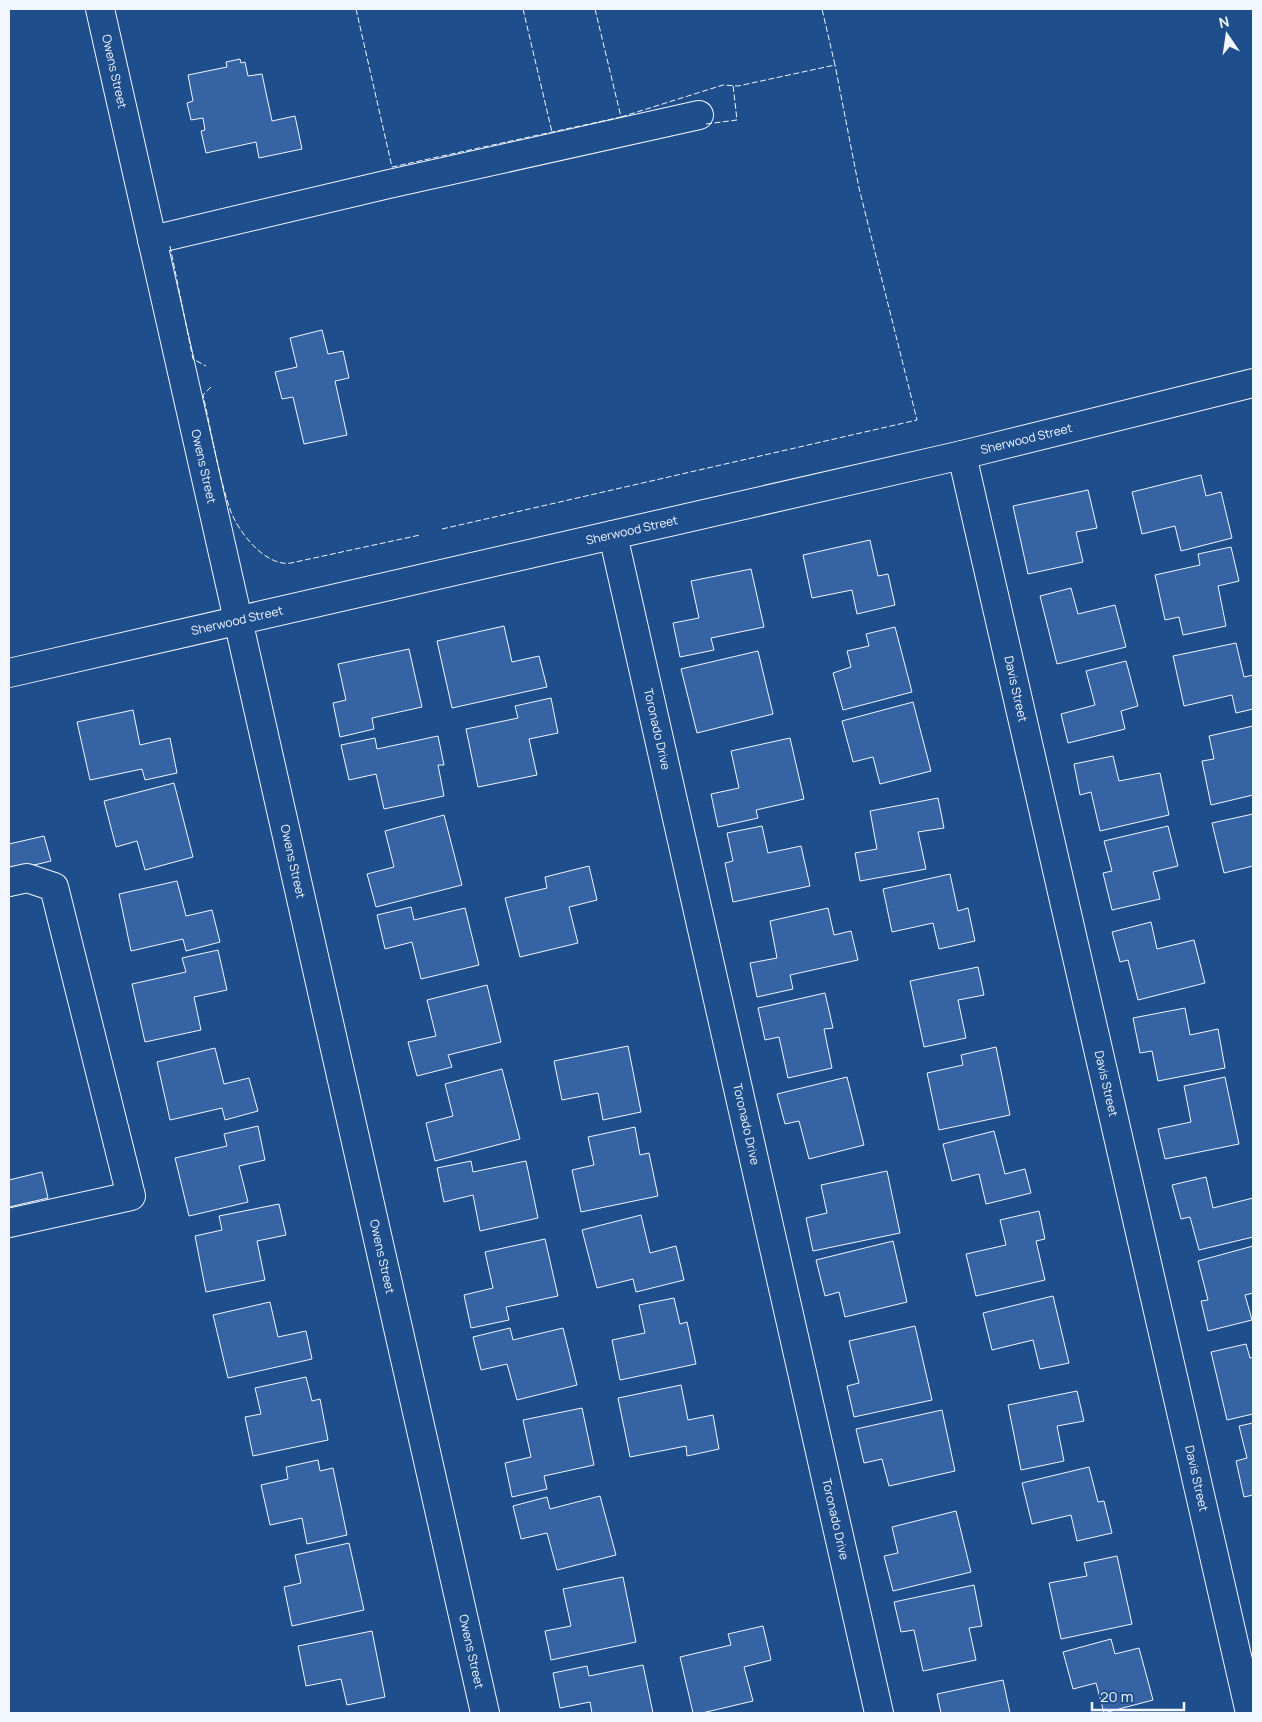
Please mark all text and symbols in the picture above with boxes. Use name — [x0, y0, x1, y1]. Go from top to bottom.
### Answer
north arrow — [1202, 10, 1252, 60]
text: N — [1217, 11, 1231, 32]
street label: Owens Street — [98, 33, 131, 110]
street label: Sherwood Street — [979, 419, 1074, 458]
street label: Owens Street — [187, 428, 221, 505]
street label: Sherwood Street — [584, 511, 680, 549]
street label: Sherwood Street — [189, 602, 285, 639]
street label: Davis Street — [1000, 654, 1032, 724]
street label: Toronado Drive — [640, 687, 675, 771]
street label: Owens Street — [276, 823, 310, 900]
street label: Davis Street — [1091, 1049, 1122, 1119]
street label: Toronado Drive — [729, 1082, 764, 1166]
street label: Owens Street — [366, 1218, 399, 1295]
street label: Davis Street — [1181, 1444, 1213, 1513]
street label: Toronado Drive — [818, 1477, 853, 1562]
street label: Owens Street — [455, 1613, 488, 1690]
scale bar — [1092, 1680, 1184, 1712]
text: 20 m — [1100, 1686, 1133, 1707]

